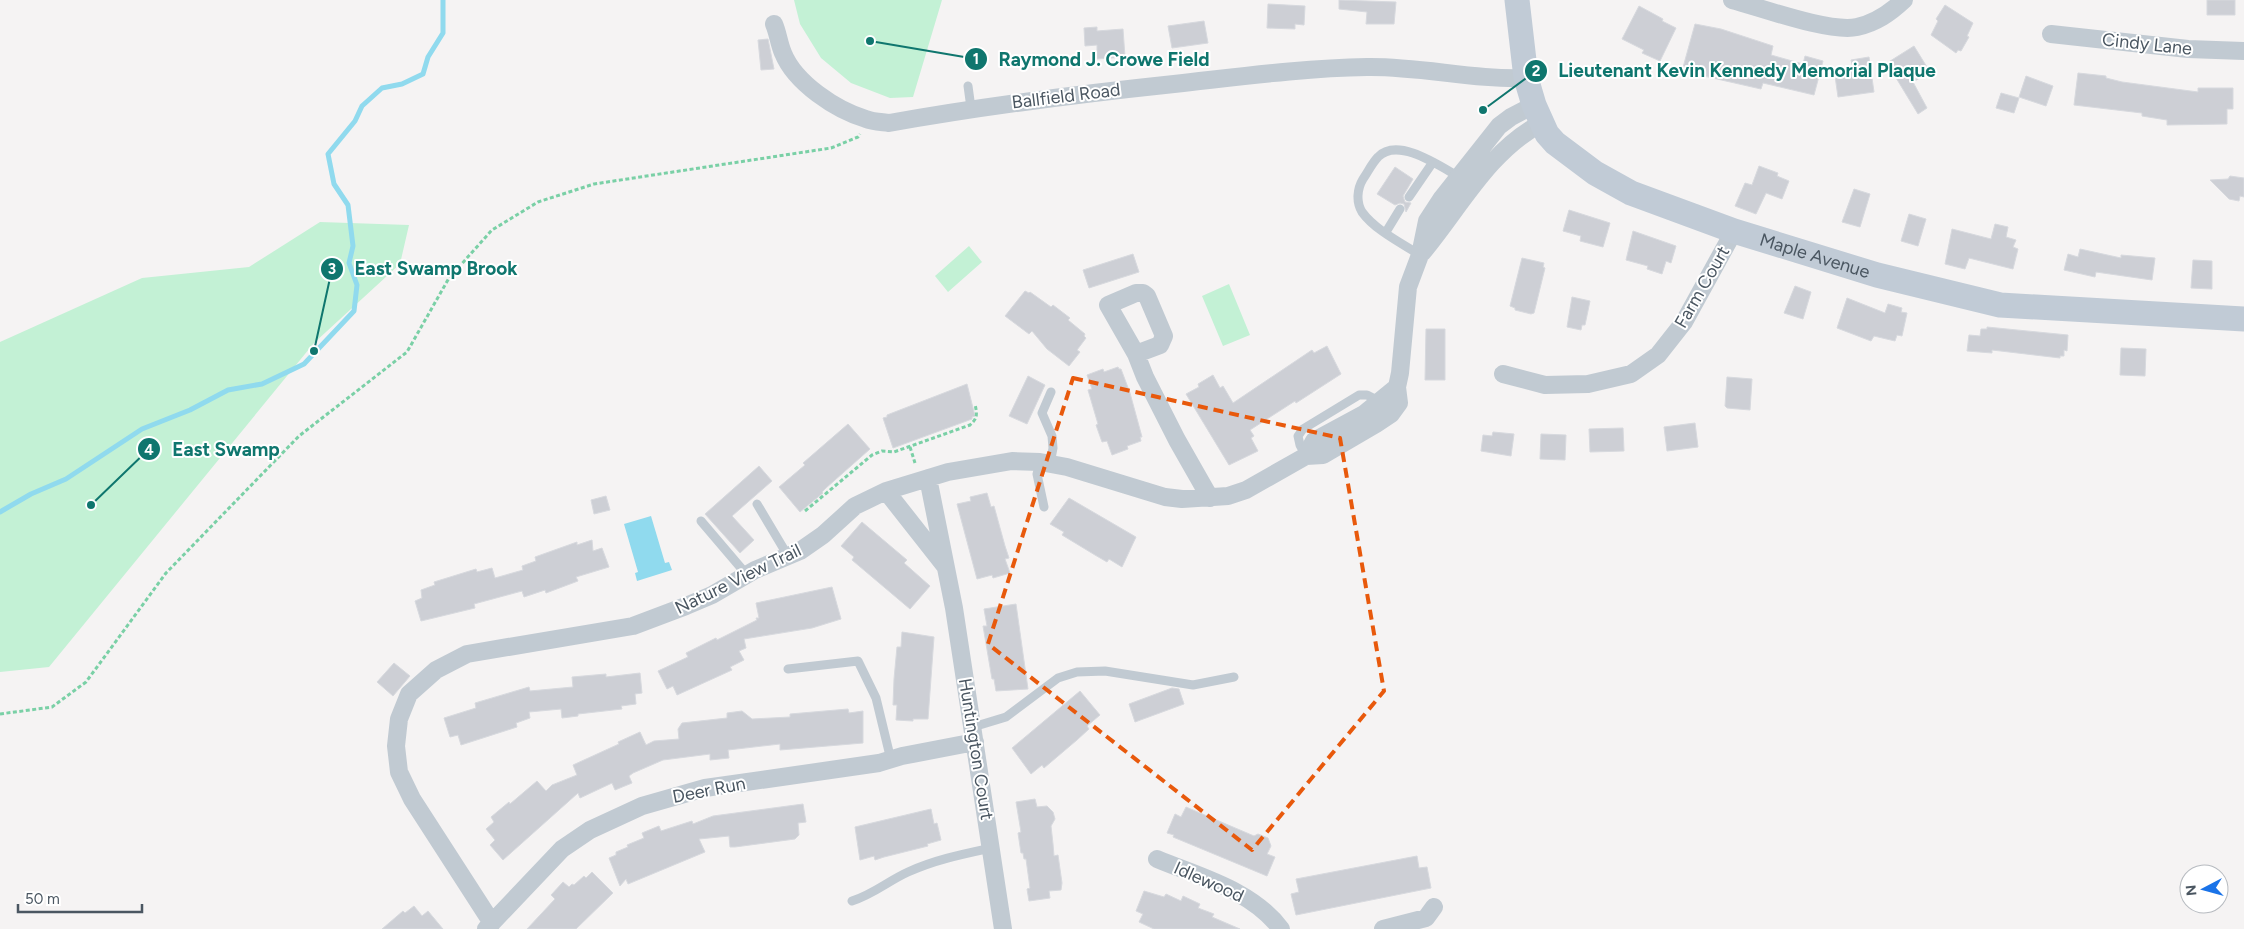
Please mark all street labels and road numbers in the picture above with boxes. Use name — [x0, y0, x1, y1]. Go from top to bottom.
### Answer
street label: Cindy Lane — [2101, 28, 2193, 60]
street label: Ballfield Road — [1010, 78, 1122, 114]
street label: Maple Avenue — [1757, 229, 1873, 283]
street label: Farm Court — [1670, 242, 1734, 332]
street label: Nature View Trail — [671, 539, 805, 619]
street label: Huntington Court — [954, 677, 998, 822]
street label: Deer Run — [671, 772, 747, 808]
street label: Idlewood — [1171, 857, 1247, 907]

